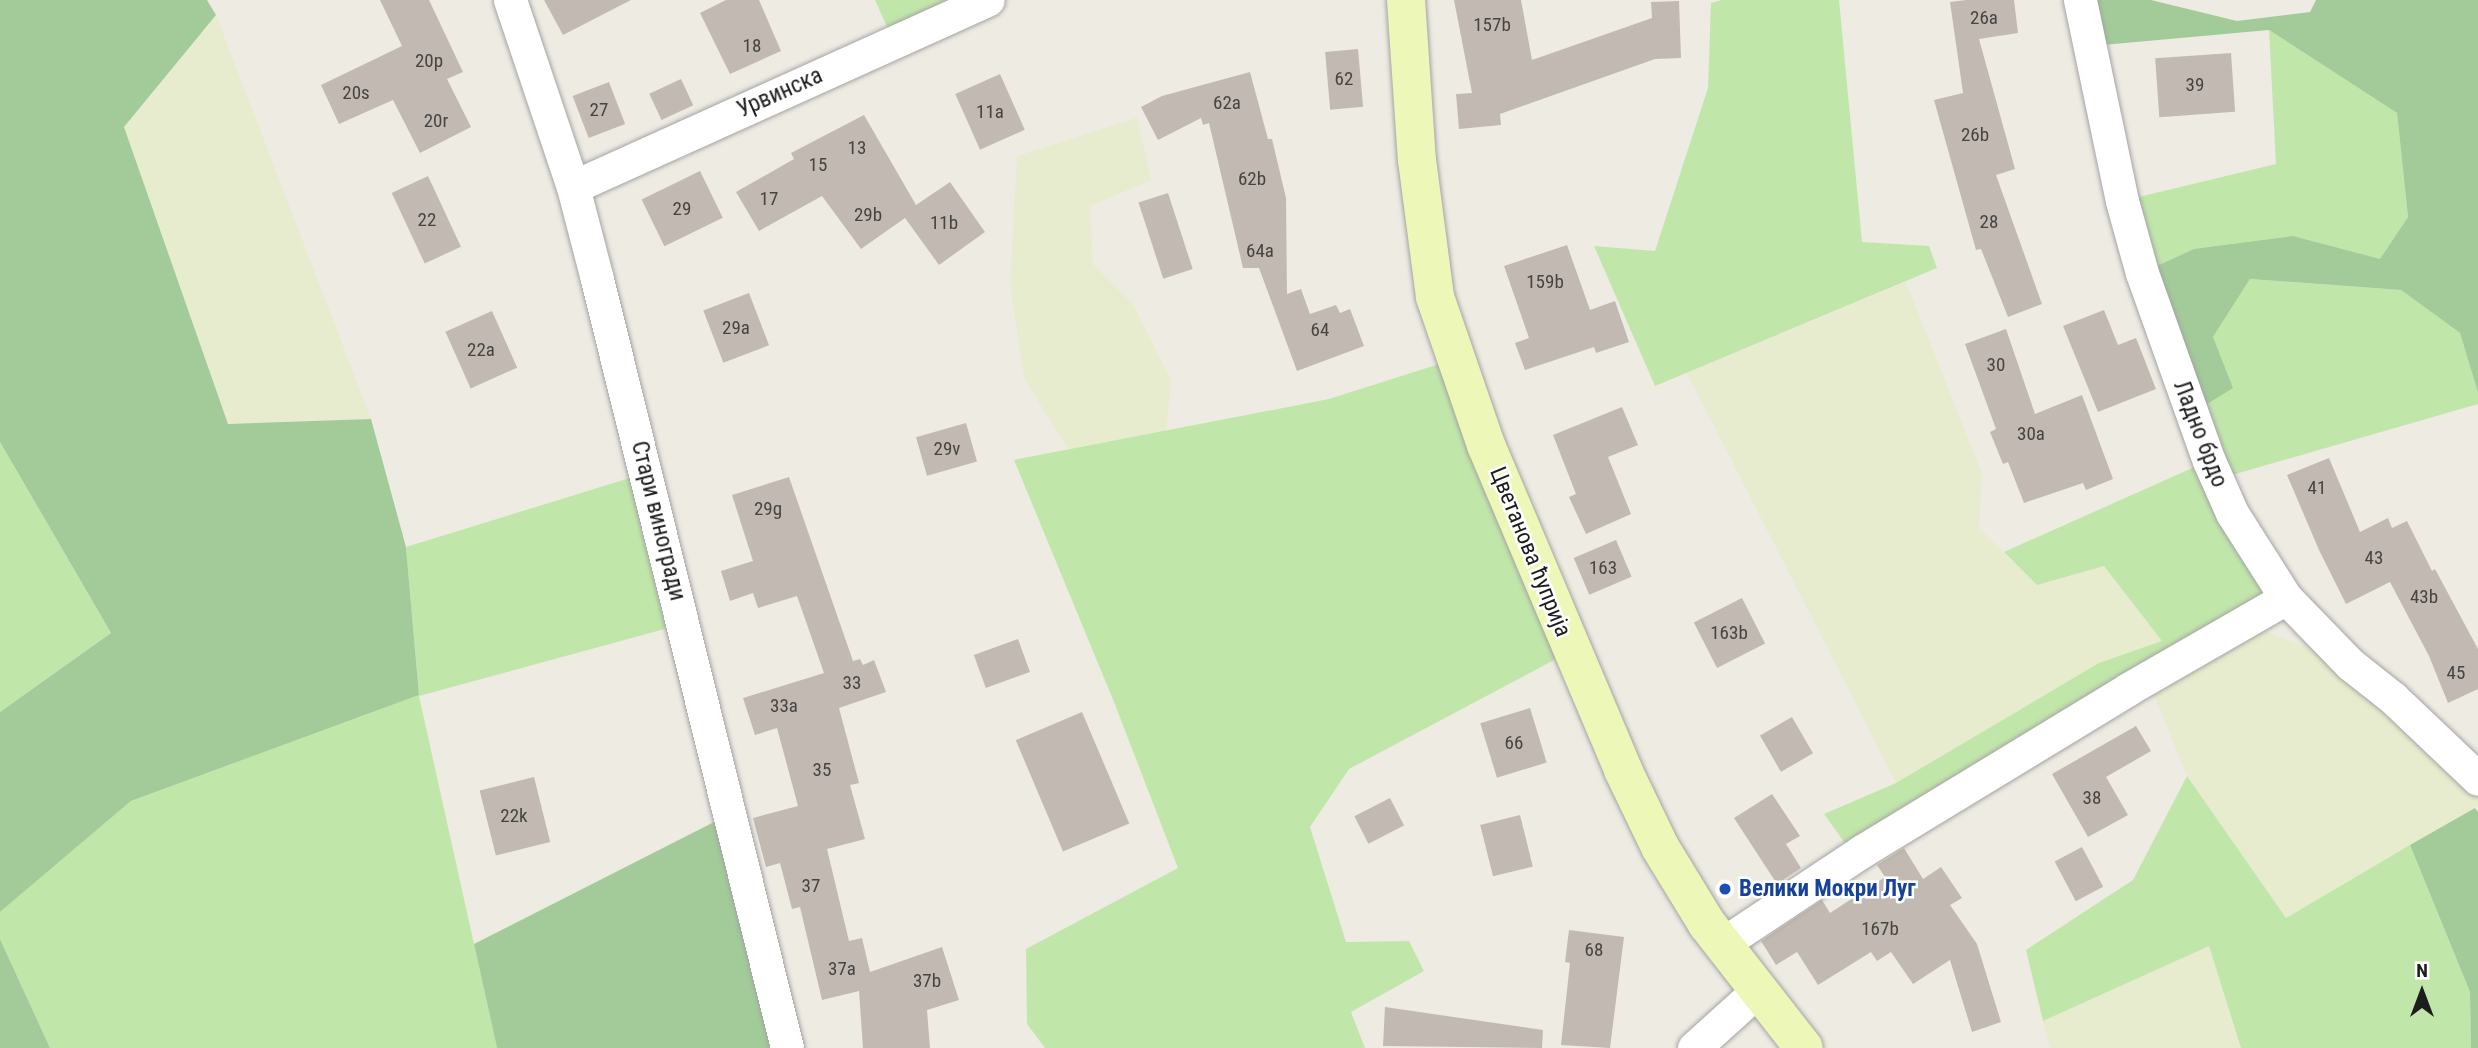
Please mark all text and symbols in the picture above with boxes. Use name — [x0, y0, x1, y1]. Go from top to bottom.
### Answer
house number: 26a — [1970, 7, 1998, 29]
house number: 157b — [1473, 14, 1511, 36]
house number: 18 — [743, 35, 761, 57]
house number: 20p — [415, 50, 443, 72]
street label: Урвинска — [733, 62, 827, 124]
house number: 62 — [1335, 68, 1353, 90]
house number: 39 — [2186, 74, 2204, 96]
house number: 20s — [342, 82, 370, 104]
house number: 62a — [1213, 92, 1241, 114]
house number: 27 — [590, 99, 608, 121]
house number: 11a — [976, 101, 1004, 123]
house number: 20r — [424, 110, 448, 132]
house number: 26b — [1961, 124, 1989, 146]
house number: 13 — [848, 137, 866, 159]
house number: 15 — [809, 154, 827, 176]
house number: 62b — [1238, 168, 1266, 190]
house number: 17 — [760, 188, 778, 210]
house number: 29 — [673, 198, 691, 220]
house number: 29b — [854, 204, 882, 226]
house number: 22 — [418, 209, 436, 231]
house number: 28 — [1980, 211, 1998, 233]
house number: 11b — [930, 212, 958, 234]
house number: 64a — [1246, 240, 1274, 262]
house number: 159b — [1526, 271, 1564, 293]
house number: 29a — [722, 317, 750, 339]
house number: 64 — [1311, 319, 1329, 341]
house number: 22a — [467, 339, 495, 361]
house number: 30 — [1987, 354, 2005, 376]
street label: Ладно брдо — [2167, 377, 2233, 491]
house number: 30a — [2017, 423, 2045, 445]
street label: Стари виногради — [625, 438, 691, 604]
house number: 29v — [934, 438, 960, 460]
street label: Цветанова ћуприја — [1483, 463, 1577, 641]
house number: 41 — [2308, 477, 2326, 499]
house number: 29g — [754, 498, 782, 520]
house number: 43 — [2365, 547, 2383, 569]
house number: 163 — [1589, 557, 1617, 579]
house number: 43b — [2410, 586, 2438, 608]
house number: 163b — [1710, 622, 1748, 644]
house number: 45 — [2447, 662, 2465, 684]
house number: 33 — [843, 672, 861, 694]
house number: 33a — [770, 695, 798, 717]
house number: 66 — [1505, 732, 1523, 754]
house number: 35 — [813, 759, 831, 781]
house number: 38 — [2083, 787, 2101, 809]
house number: 22k — [500, 805, 528, 827]
house number: 37 — [802, 875, 820, 897]
place label: Велики Мокри Луг — [1739, 875, 1916, 903]
marker: Велики Мокри Луг — [1717, 881, 1733, 897]
house number: 167b — [1861, 918, 1899, 940]
house number: 68 — [1585, 939, 1603, 961]
north arrow — [2387, 957, 2457, 1027]
house number: 37a — [828, 958, 856, 980]
text: N — [2416, 959, 2428, 982]
house number: 37b — [913, 970, 941, 992]

